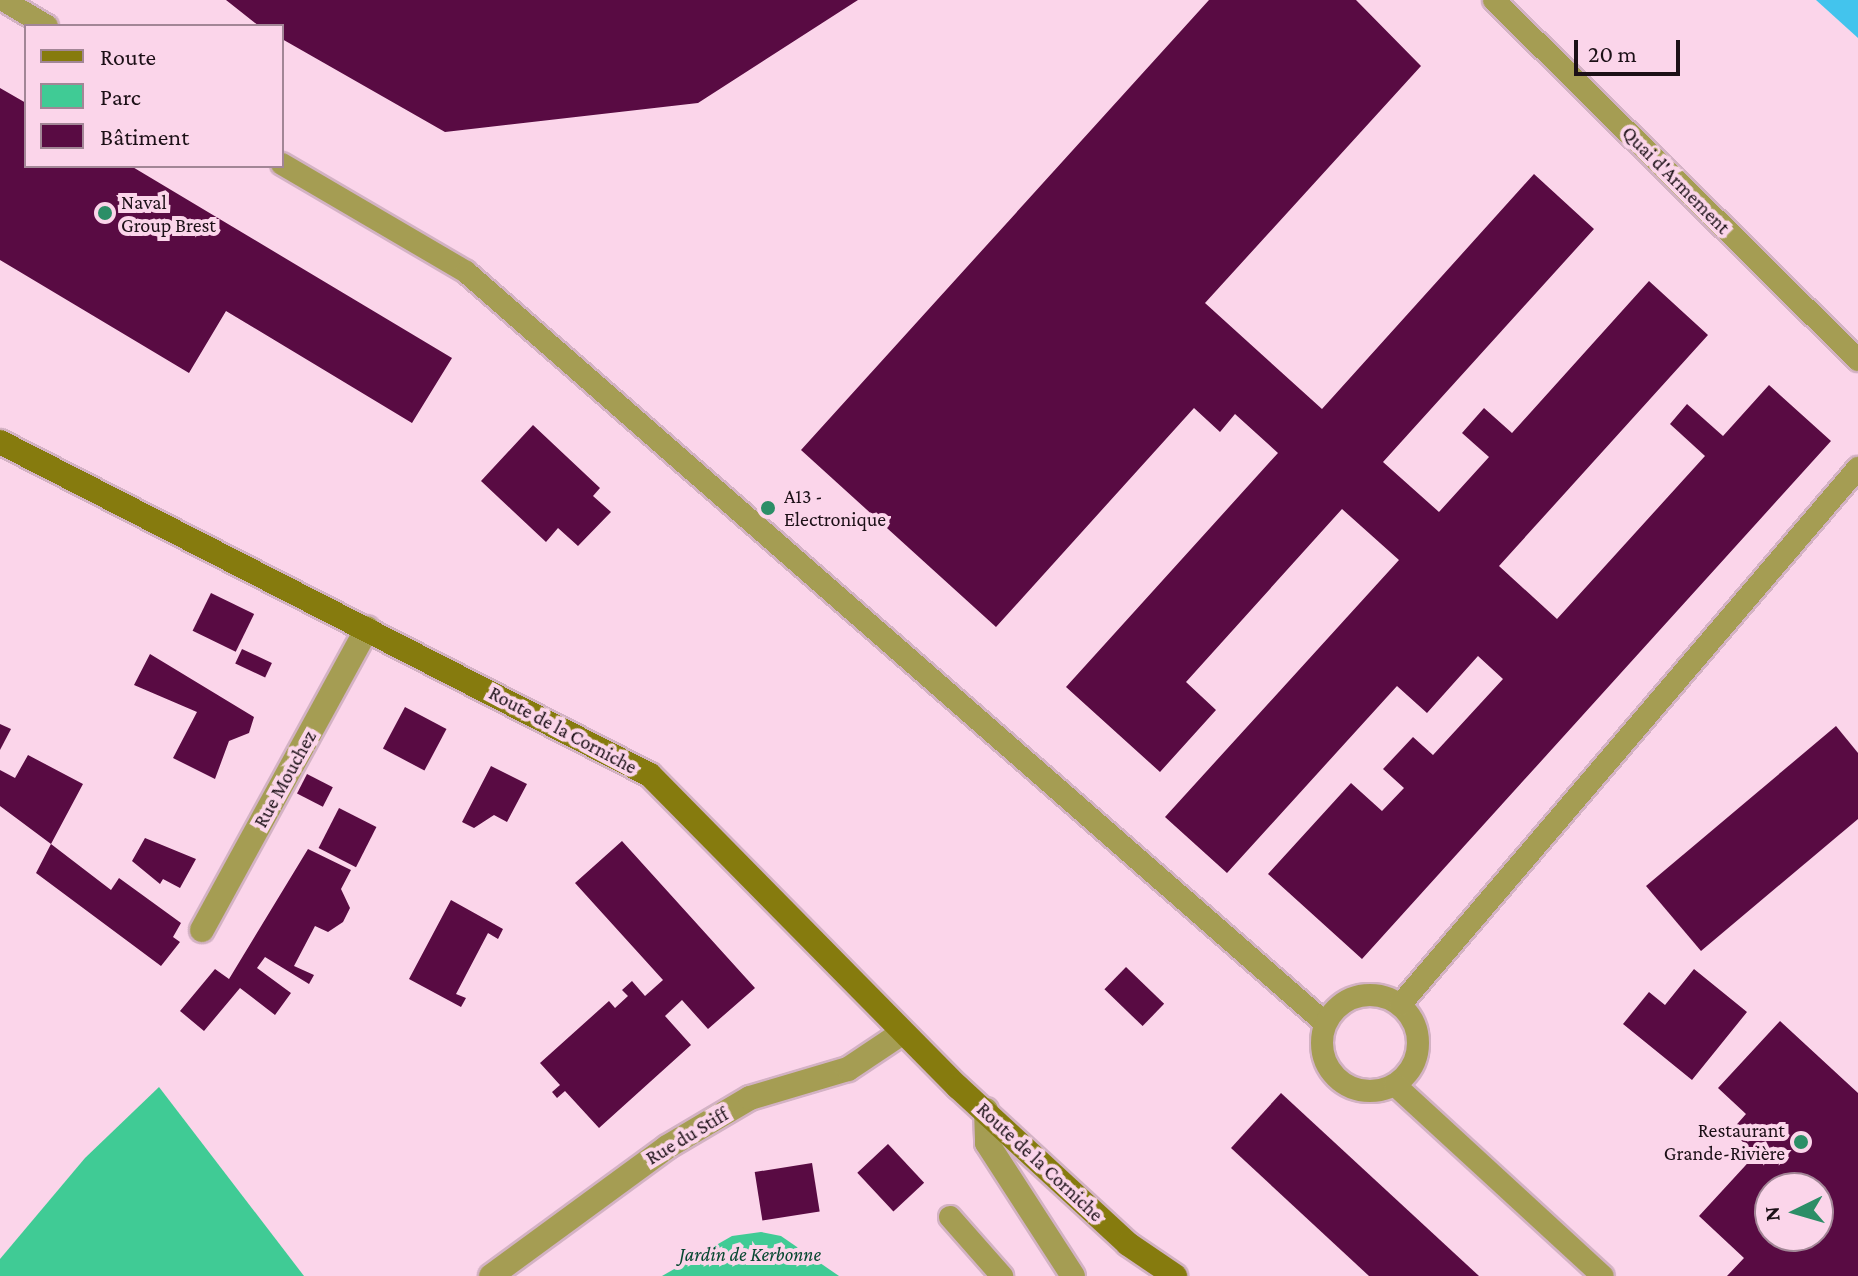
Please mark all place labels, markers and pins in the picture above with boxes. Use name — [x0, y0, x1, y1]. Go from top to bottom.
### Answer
place label: Naval Group Brest — [121, 190, 216, 237]
marker: Naval Group Brest — [96, 204, 114, 222]
place label: A13 - Electronique — [784, 484, 886, 531]
marker: A13 - Electronique — [759, 499, 777, 517]
place label: Restaurant Grande-Rivière — [1664, 1118, 1785, 1165]
marker: Restaurant Grande-Rivière — [1792, 1133, 1810, 1151]

